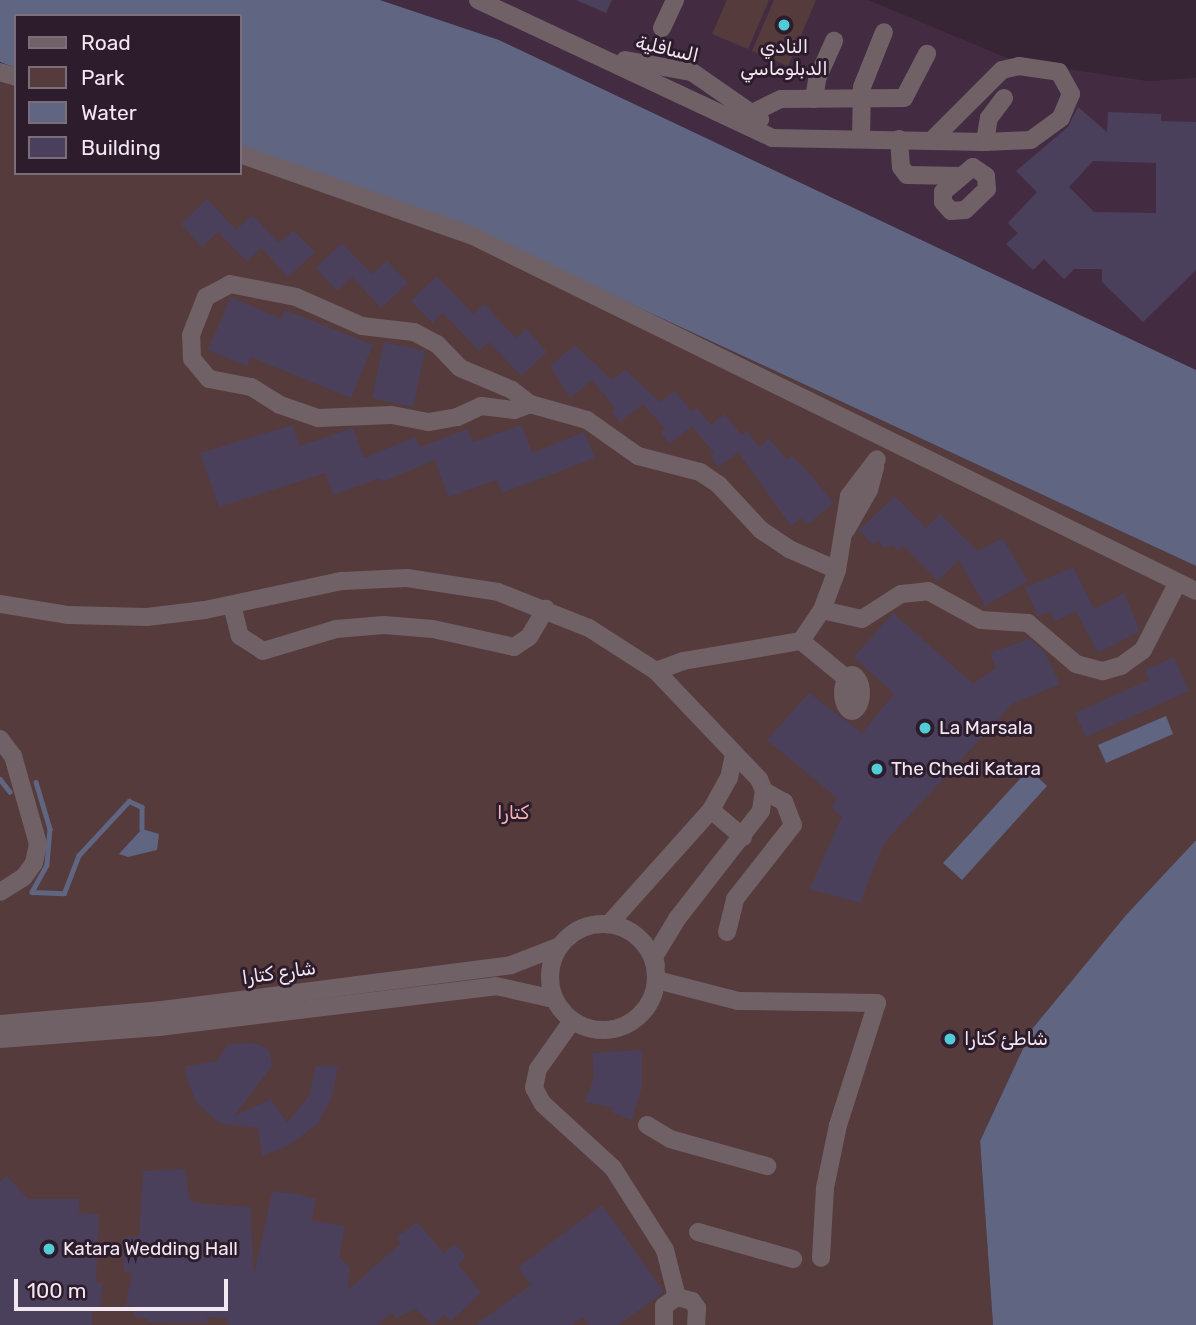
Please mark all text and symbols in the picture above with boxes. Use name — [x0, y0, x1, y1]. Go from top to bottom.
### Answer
legend — [14, 14, 242, 175]
marker: النادي الدبلوماسي — [776, 17, 792, 33]
text: Road — [81, 30, 131, 55]
street label: السافلية — [633, 31, 701, 67]
place label: النادي الدبلوماسي — [740, 36, 828, 80]
text: Park — [81, 65, 125, 90]
text: Water — [81, 100, 137, 125]
text: Building — [81, 135, 161, 160]
place label: La Marsala — [939, 717, 1033, 739]
marker: La Marsala — [917, 720, 933, 736]
place label: The Chedi Katara — [891, 758, 1041, 780]
marker: The Chedi Katara — [869, 761, 885, 777]
park label: كتارا — [497, 802, 529, 824]
street label: شارع كتارا — [241, 957, 317, 989]
place label: شاطئ كتارا — [964, 1028, 1048, 1050]
marker: شاطئ كتارا — [942, 1031, 958, 1047]
place label: Katara Wedding Hall — [63, 1238, 238, 1260]
marker: Katara Wedding Hall — [41, 1241, 57, 1257]
scale bar — [18, 1266, 231, 1310]
text: 100 m — [27, 1278, 86, 1303]

